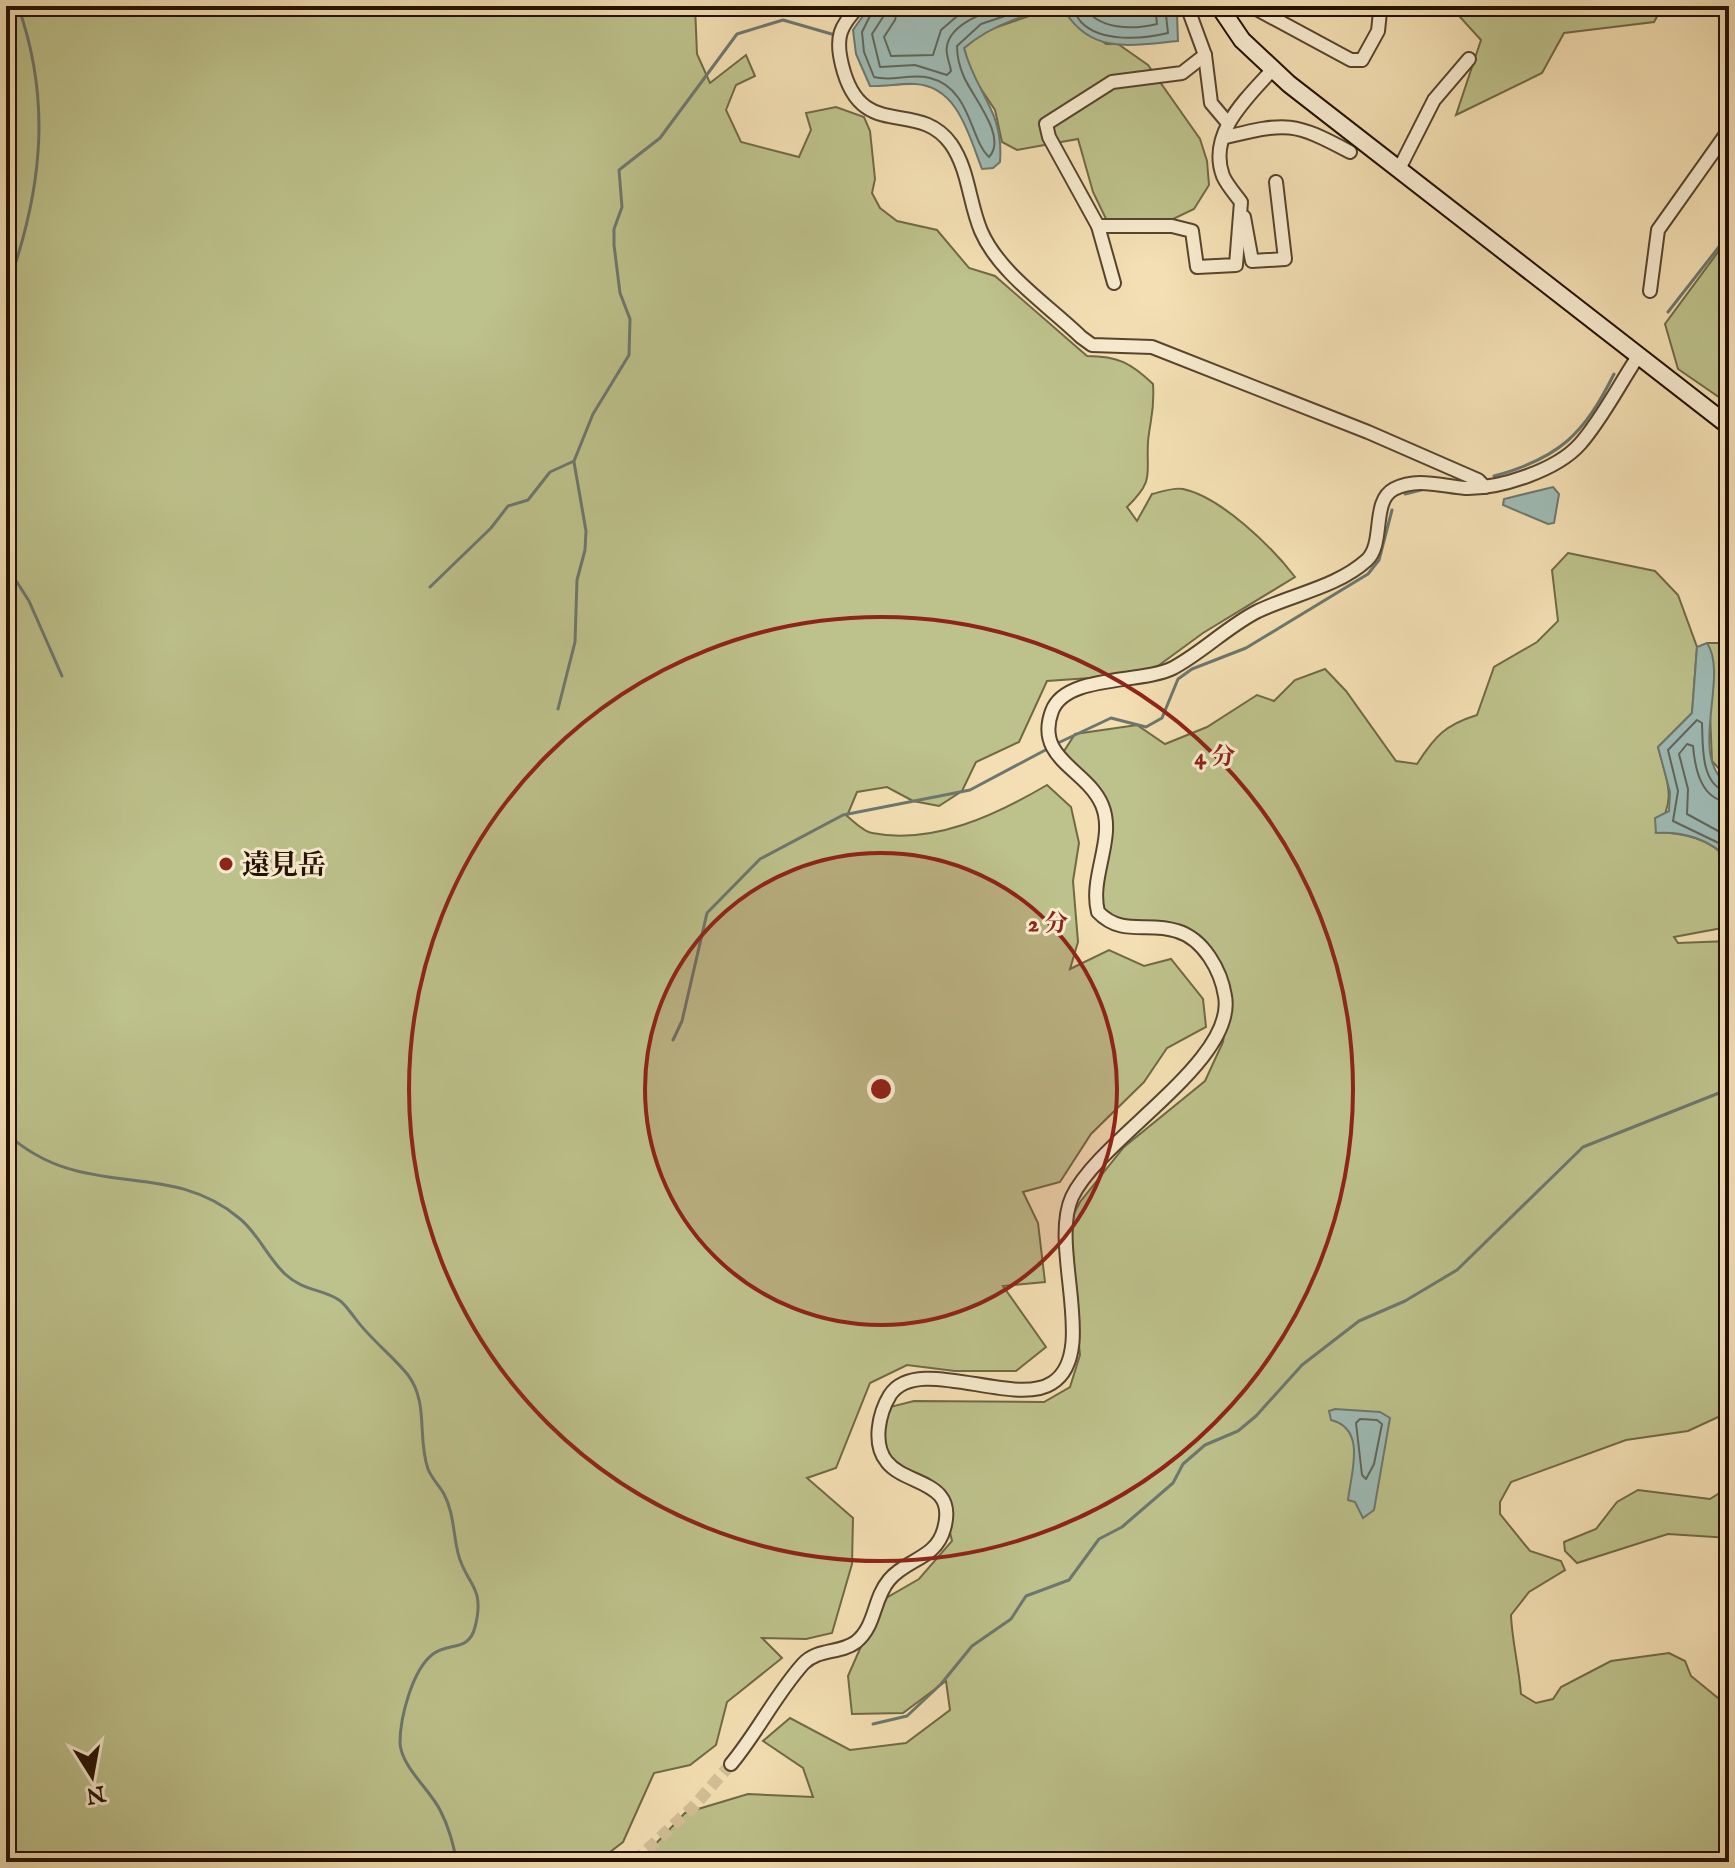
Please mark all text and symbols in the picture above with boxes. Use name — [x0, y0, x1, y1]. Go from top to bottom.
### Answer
text: 4 分 — [1194, 742, 1236, 773]
place label: 遠見岳 — [242, 849, 326, 884]
marker: 遠見岳 — [217, 855, 235, 873]
text: 2 分 — [1028, 909, 1068, 940]
centre of rings — [867, 1075, 895, 1103]
north arrow — [52, 1736, 132, 1816]
text: N — [83, 1778, 108, 1809]

